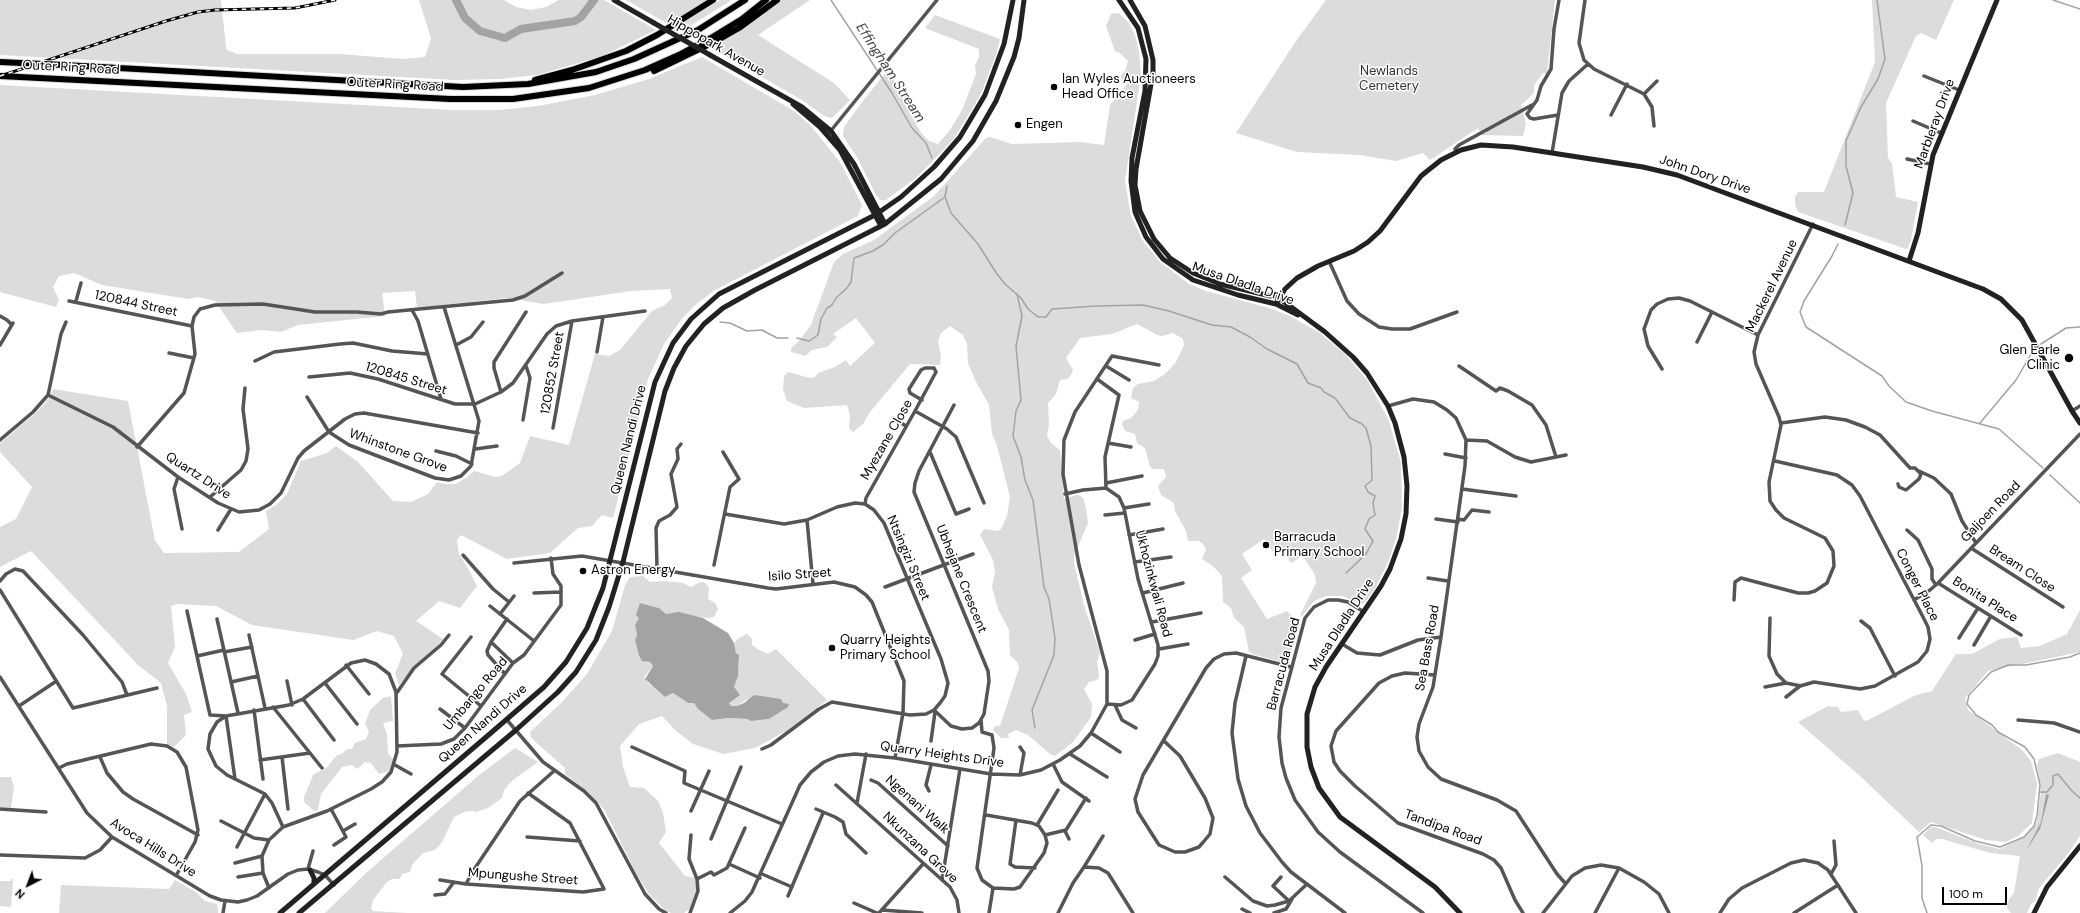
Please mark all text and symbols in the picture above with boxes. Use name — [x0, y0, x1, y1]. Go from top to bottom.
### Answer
street label: Hippopark Avenue — [664, 12, 768, 80]
water label: Effingham Stream — [852, 20, 928, 126]
street label: Outer Ring Road — [22, 58, 120, 78]
park label: Newlands Cemetery — [1359, 64, 1419, 95]
place label: Ian Wyles Auctioneers Head Office — [1062, 72, 1196, 103]
street label: Outer Ring Road — [346, 75, 444, 95]
street label: Marbleray Drive — [1912, 77, 1958, 171]
marker: Ian Wyles Auctioneers Head Office — [1049, 82, 1059, 92]
place label: Engen — [1026, 117, 1063, 133]
marker: Engen — [1013, 120, 1023, 130]
street label: John Dory Drive — [1657, 152, 1753, 198]
street label: Mackerel Avenue — [1743, 237, 1801, 335]
street label: Musa Dladla Drive — [1190, 259, 1296, 309]
street label: 120844 Street — [93, 288, 179, 320]
street label: 120852 Street — [538, 330, 568, 416]
place label: Glen Earle Clinic — [1999, 343, 2060, 374]
marker: Glen Earle Clinic — [2063, 352, 2075, 364]
street label: 120845 Street — [363, 359, 449, 399]
street label: Queen Nandi Drive — [608, 384, 650, 496]
street label: Myezane Close — [858, 397, 916, 483]
street label: Whinstone Grove — [347, 426, 449, 476]
street label: Quartz Drive — [162, 449, 234, 503]
street label: Galjoen Road — [1958, 478, 2024, 546]
street label: Ntsingizi Street — [883, 513, 933, 603]
street label: Ubhejane Crescent — [932, 523, 990, 635]
street label: Ukhozinkwali Road — [1131, 529, 1175, 639]
place label: Barracuda Primary School — [1274, 530, 1364, 561]
marker: Barracuda Primary School — [1261, 540, 1271, 550]
street label: Bream Close — [1986, 542, 2058, 596]
street label: Conger Place — [1892, 546, 1942, 624]
place label: Astron Energy — [591, 563, 675, 579]
street label: Isilo Street — [768, 565, 832, 585]
marker: Astron Energy — [578, 566, 588, 576]
street label: Bonita Place — [1949, 574, 2021, 626]
street label: Musa Dladla Drive — [1306, 576, 1378, 674]
street label: Sea Bass Road — [1413, 604, 1443, 692]
street label: Barracuda Road — [1264, 616, 1304, 712]
place label: Quarry Heights Primary School — [840, 633, 931, 664]
marker: Quarry Heights Primary School — [827, 643, 837, 653]
street label: Umbango Road — [441, 654, 511, 734]
street label: Queen Nandi Drive — [436, 681, 530, 767]
street label: Quarry Heights Drive — [879, 739, 1005, 771]
street label: Ngenani Walk — [882, 772, 952, 838]
street label: Tandipa Road — [1402, 807, 1484, 849]
street label: Nkunzana Grove — [879, 809, 961, 887]
street label: Avoca Hills Drive — [107, 815, 199, 881]
north arrow — [8, 865, 48, 905]
street label: Mpungushe Street — [467, 865, 579, 889]
scale bar — [1944, 879, 2009, 905]
text: N — [12, 886, 28, 902]
text: 100 m — [1949, 886, 1983, 902]

